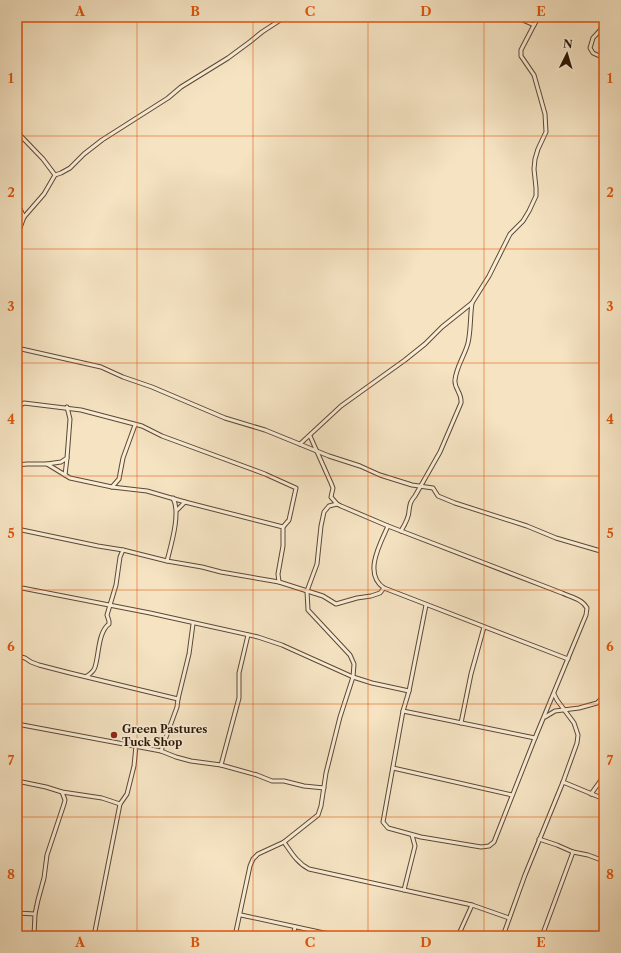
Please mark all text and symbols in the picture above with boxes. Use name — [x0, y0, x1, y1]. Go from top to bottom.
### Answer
text: A — [74, 3, 86, 19]
text: B — [190, 3, 200, 19]
text: C — [305, 3, 315, 19]
text: D — [420, 3, 432, 19]
text: E — [536, 3, 546, 19]
north arrow — [547, 34, 587, 74]
text: N — [562, 37, 574, 51]
text: 1 — [8, 70, 14, 86]
text: 1 — [607, 70, 613, 86]
text: 2 — [7, 184, 15, 200]
text: 2 — [606, 184, 614, 200]
text: 3 — [7, 298, 15, 314]
text: 3 — [606, 298, 614, 314]
text: 4 — [7, 411, 15, 427]
text: 4 — [606, 411, 614, 427]
text: 5 — [7, 525, 15, 541]
text: 5 — [606, 525, 614, 541]
text: 6 — [7, 638, 15, 654]
text: 6 — [606, 638, 614, 654]
place label: Green Pastures Tuck Shop — [122, 722, 207, 749]
marker: Green Pastures Tuck Shop — [109, 730, 119, 740]
text: 7 — [8, 752, 15, 768]
text: 7 — [607, 752, 614, 768]
text: 8 — [7, 866, 15, 882]
text: 8 — [606, 866, 614, 882]
text: A — [74, 934, 86, 950]
text: B — [190, 934, 200, 950]
text: C — [305, 934, 315, 950]
text: D — [420, 934, 432, 950]
text: E — [536, 934, 546, 950]

